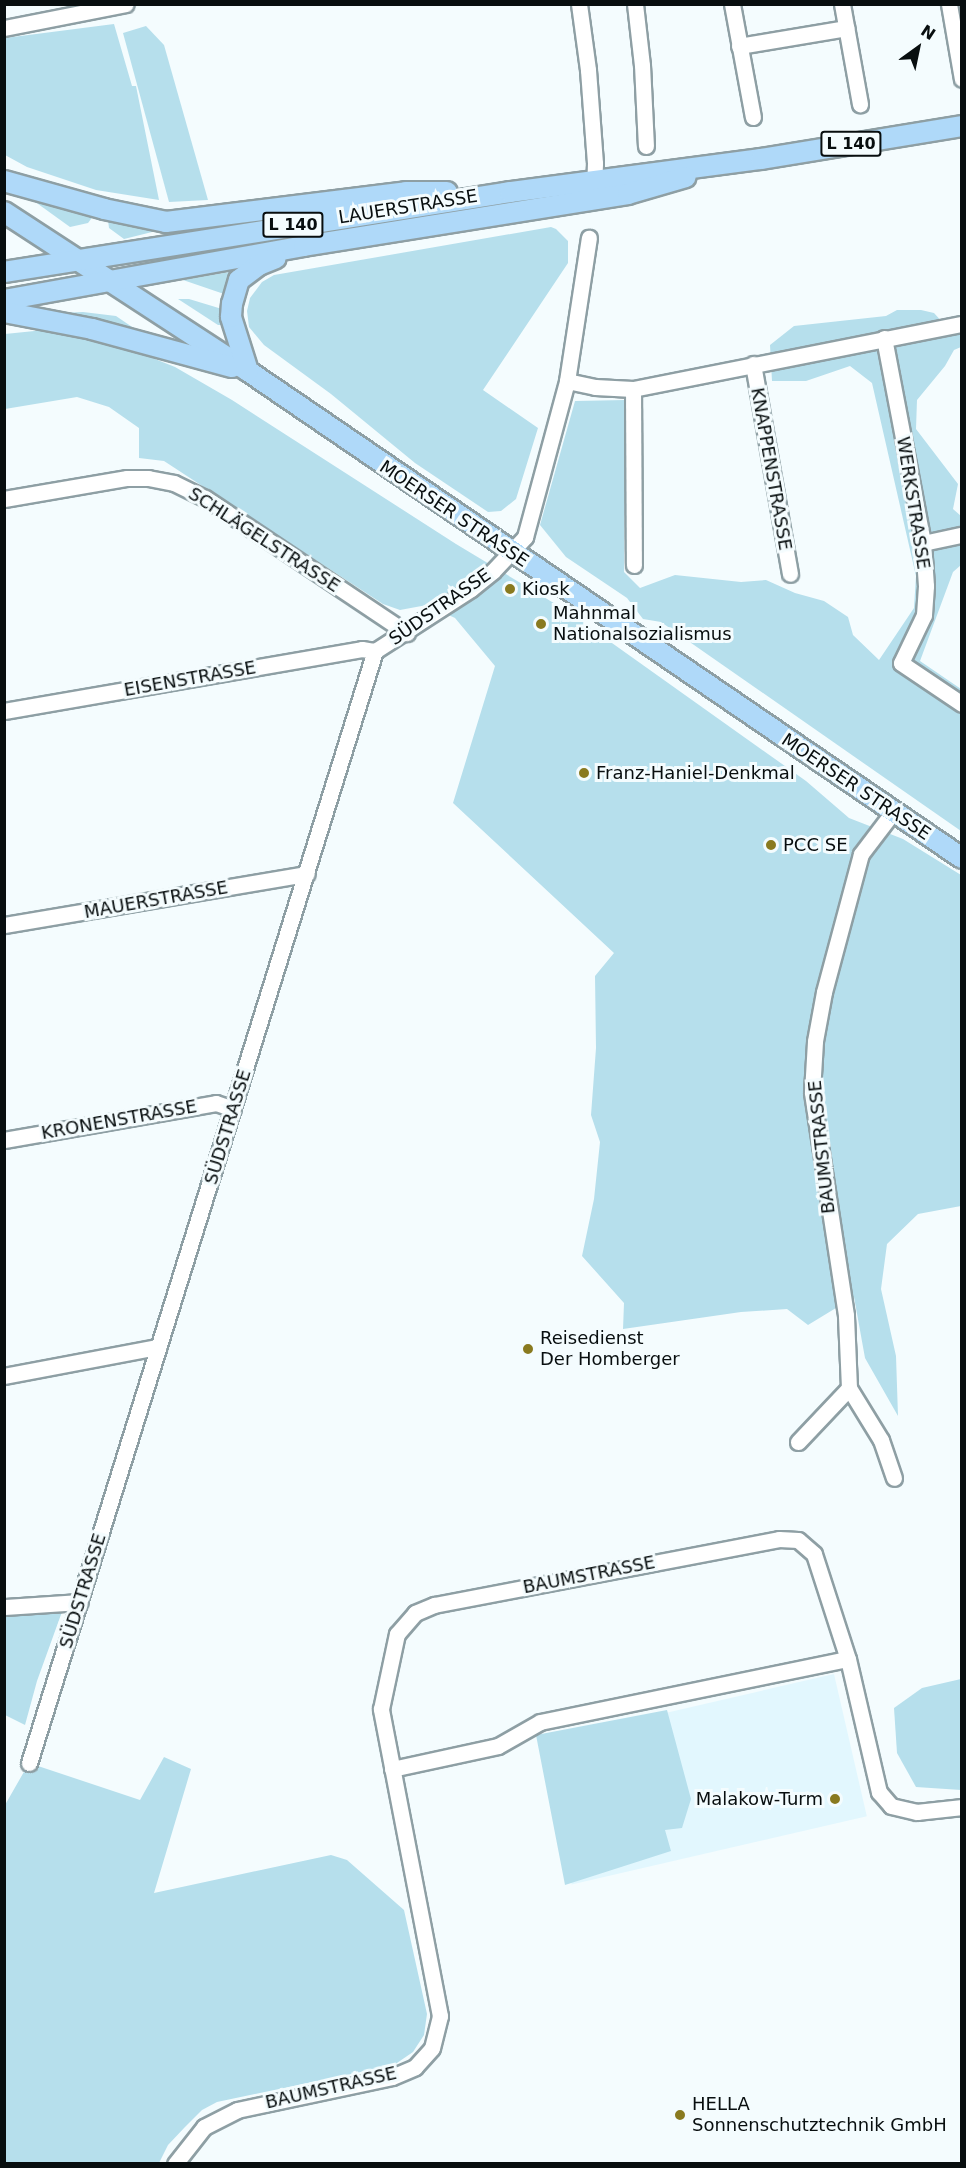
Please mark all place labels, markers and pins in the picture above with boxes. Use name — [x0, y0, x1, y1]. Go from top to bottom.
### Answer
place label: Kiosk — [522, 578, 570, 600]
marker: Kiosk — [503, 582, 517, 596]
place label: Mahnmal Nationalsozialismus — [553, 603, 732, 646]
marker: Mahnmal Nationalsozialismus — [534, 617, 548, 631]
place label: Franz-Haniel-Denkmal — [596, 762, 795, 784]
marker: Franz-Haniel-Denkmal — [577, 766, 591, 780]
place label: PCC SE — [783, 834, 848, 856]
marker: PCC SE — [764, 838, 778, 852]
place label: Reisedienst Der Homberger — [540, 1328, 680, 1370]
marker: Reisedienst Der Homberger — [521, 1342, 535, 1356]
place label: Malakow-Turm — [696, 1788, 823, 1810]
marker: Malakow-Turm — [828, 1792, 842, 1806]
place label: HELLA Sonnenschutztechnik GmbH — [692, 2094, 947, 2136]
marker: HELLA Sonnenschutztechnik GmbH — [673, 2108, 687, 2122]

